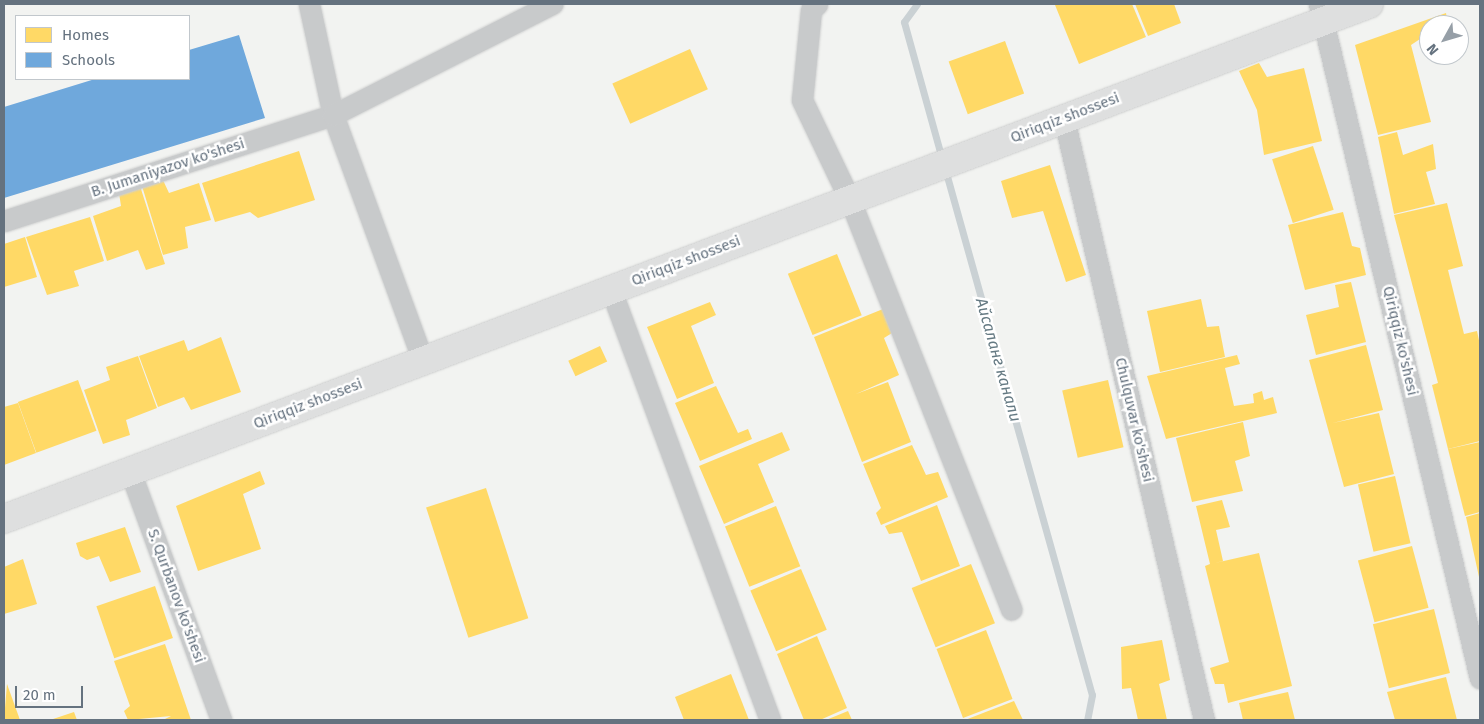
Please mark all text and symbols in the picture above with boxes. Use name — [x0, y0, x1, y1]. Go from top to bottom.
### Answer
legend — [15, 15, 190, 80]
north arrow — [1419, 15, 1469, 65]
text: Homes — [62, 26, 109, 44]
text: N — [1423, 40, 1442, 58]
text: Schools — [62, 51, 115, 69]
street label: Qiriqqiz shossesi — [1008, 89, 1122, 147]
street label: B. Jumaniyazov ko'shesi — [89, 135, 247, 201]
street label: Qiriqqiz shossesi — [629, 232, 743, 290]
street label: Qiriqqiz ko'shesi — [1379, 285, 1421, 397]
water label: Айсаланг канали — [971, 296, 1025, 424]
street label: Chulquvar ko'shesi — [1111, 356, 1157, 484]
street label: Qiriqqiz shossesi — [251, 375, 365, 433]
street label: S. Qurbanov ko'shesi — [143, 527, 209, 665]
scale bar — [18, 676, 85, 708]
text: 20 m — [23, 686, 56, 704]

